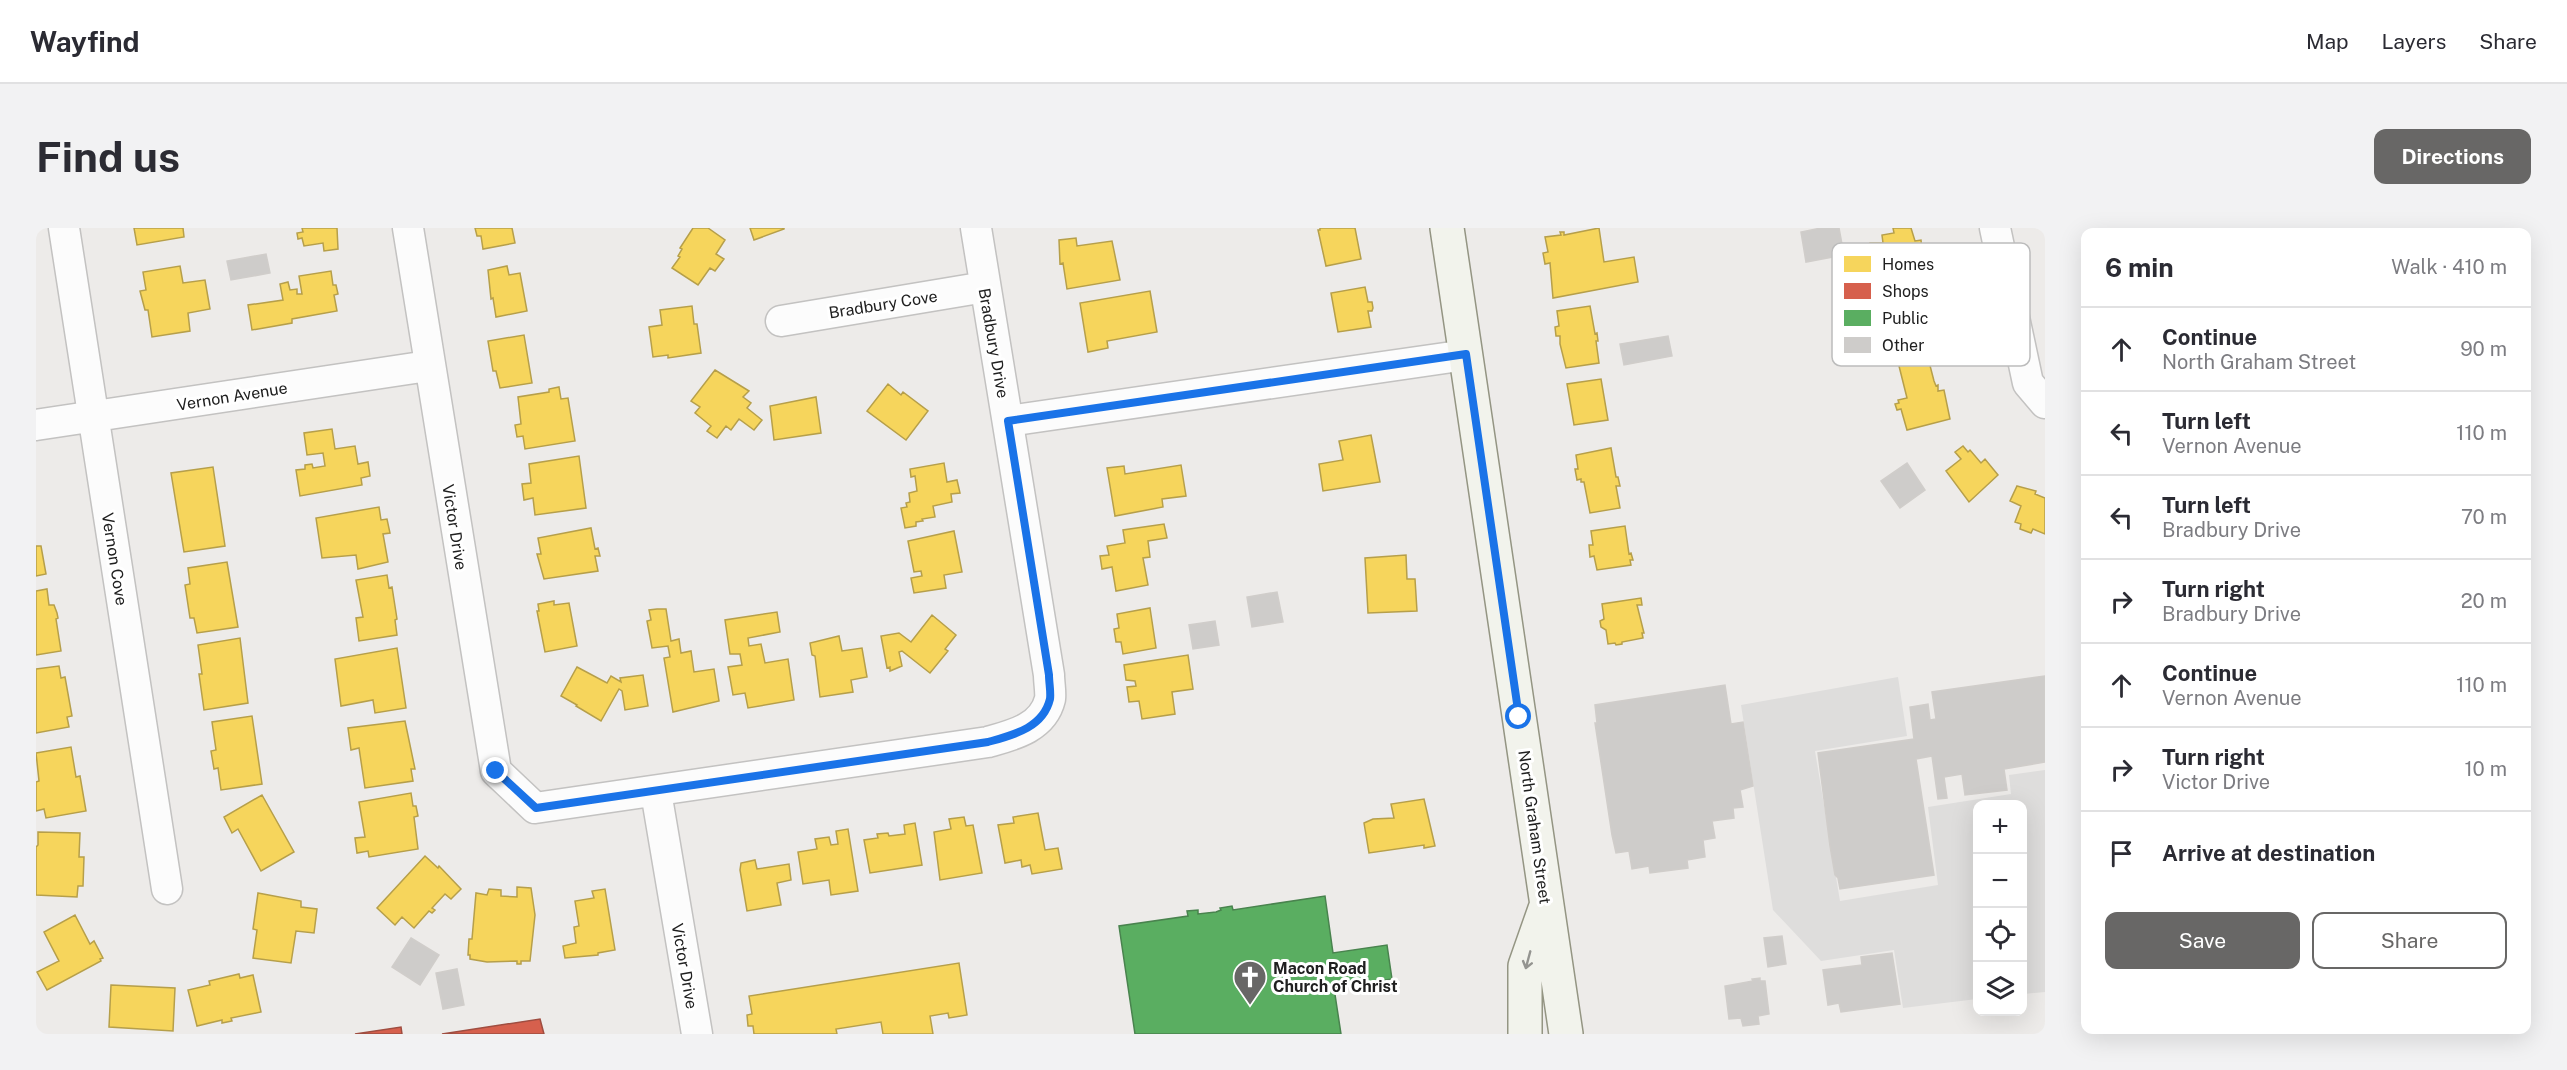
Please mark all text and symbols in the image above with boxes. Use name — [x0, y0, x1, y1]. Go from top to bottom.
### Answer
text: Wayfind — [30, 25, 140, 58]
text: Map — [2306, 29, 2349, 54]
text: Layers — [2382, 29, 2446, 54]
text: Share — [2479, 29, 2537, 54]
button: Directions — [2374, 129, 2531, 184]
text: Find us — [36, 132, 180, 181]
legend — [1832, 243, 2030, 366]
text: 6 min — [2105, 252, 2174, 283]
text: Homes — [1882, 255, 1934, 274]
text: Walk · 410 m — [2391, 255, 2507, 279]
text: Shops — [1882, 282, 1929, 301]
street label: Bradbury Cove — [827, 287, 939, 322]
street label: Bradbury Drive — [974, 287, 1013, 400]
text: Public — [1882, 309, 1929, 328]
text: Continue — [2162, 324, 2257, 350]
icon: ahead — [2105, 333, 2138, 366]
text: Other — [1882, 336, 1924, 355]
text: 90 m — [2460, 337, 2507, 361]
text: North Graham Street — [2162, 350, 2356, 374]
street label: Vernon Avenue — [175, 378, 289, 415]
text: Turn left — [2162, 408, 2251, 434]
icon: left — [2105, 417, 2138, 450]
text: 110 m — [2456, 421, 2507, 445]
text: Vernon Avenue — [2162, 434, 2302, 458]
street label: Victor Drive — [438, 483, 471, 571]
text: Turn left — [2162, 492, 2251, 518]
icon: left — [2105, 501, 2138, 534]
text: 70 m — [2461, 505, 2507, 529]
street label: Vernon Cove — [98, 511, 131, 607]
text: Bradbury Drive — [2162, 518, 2301, 542]
text: Turn right — [2162, 576, 2265, 602]
icon: right — [2105, 585, 2138, 618]
text: 20 m — [2461, 589, 2507, 613]
text: Bradbury Drive — [2162, 602, 2301, 626]
text: Continue — [2162, 660, 2257, 686]
icon: ahead — [2105, 669, 2138, 702]
text: 110 m — [2456, 673, 2507, 697]
text: Vernon Avenue — [2162, 686, 2302, 710]
route start — [1505, 703, 1531, 729]
text: Turn right — [2162, 744, 2265, 770]
street label: North Graham Street — [1514, 749, 1555, 905]
icon: right — [2105, 753, 2138, 786]
route end — [482, 757, 508, 783]
text: 10 m — [2464, 757, 2507, 781]
text: Victor Drive — [2162, 770, 2270, 794]
map controls — [1973, 800, 2027, 1016]
button: + — [1973, 800, 2027, 854]
icon: arrive — [2105, 837, 2138, 870]
text: Arrive at destination — [2162, 840, 2375, 866]
button: − — [1973, 854, 2027, 908]
button: locate — [1973, 908, 2027, 962]
button: Save — [2105, 912, 2300, 969]
button: Share — [2312, 912, 2507, 969]
street label: Victor Drive — [668, 922, 701, 1010]
one-way arrow — [1522, 950, 1533, 969]
church icon: Macon Road Church of Christ — [1232, 959, 1268, 1006]
place label: Macon Road Church of Christ — [1273, 959, 1398, 996]
button: layers — [1973, 962, 2027, 1016]

